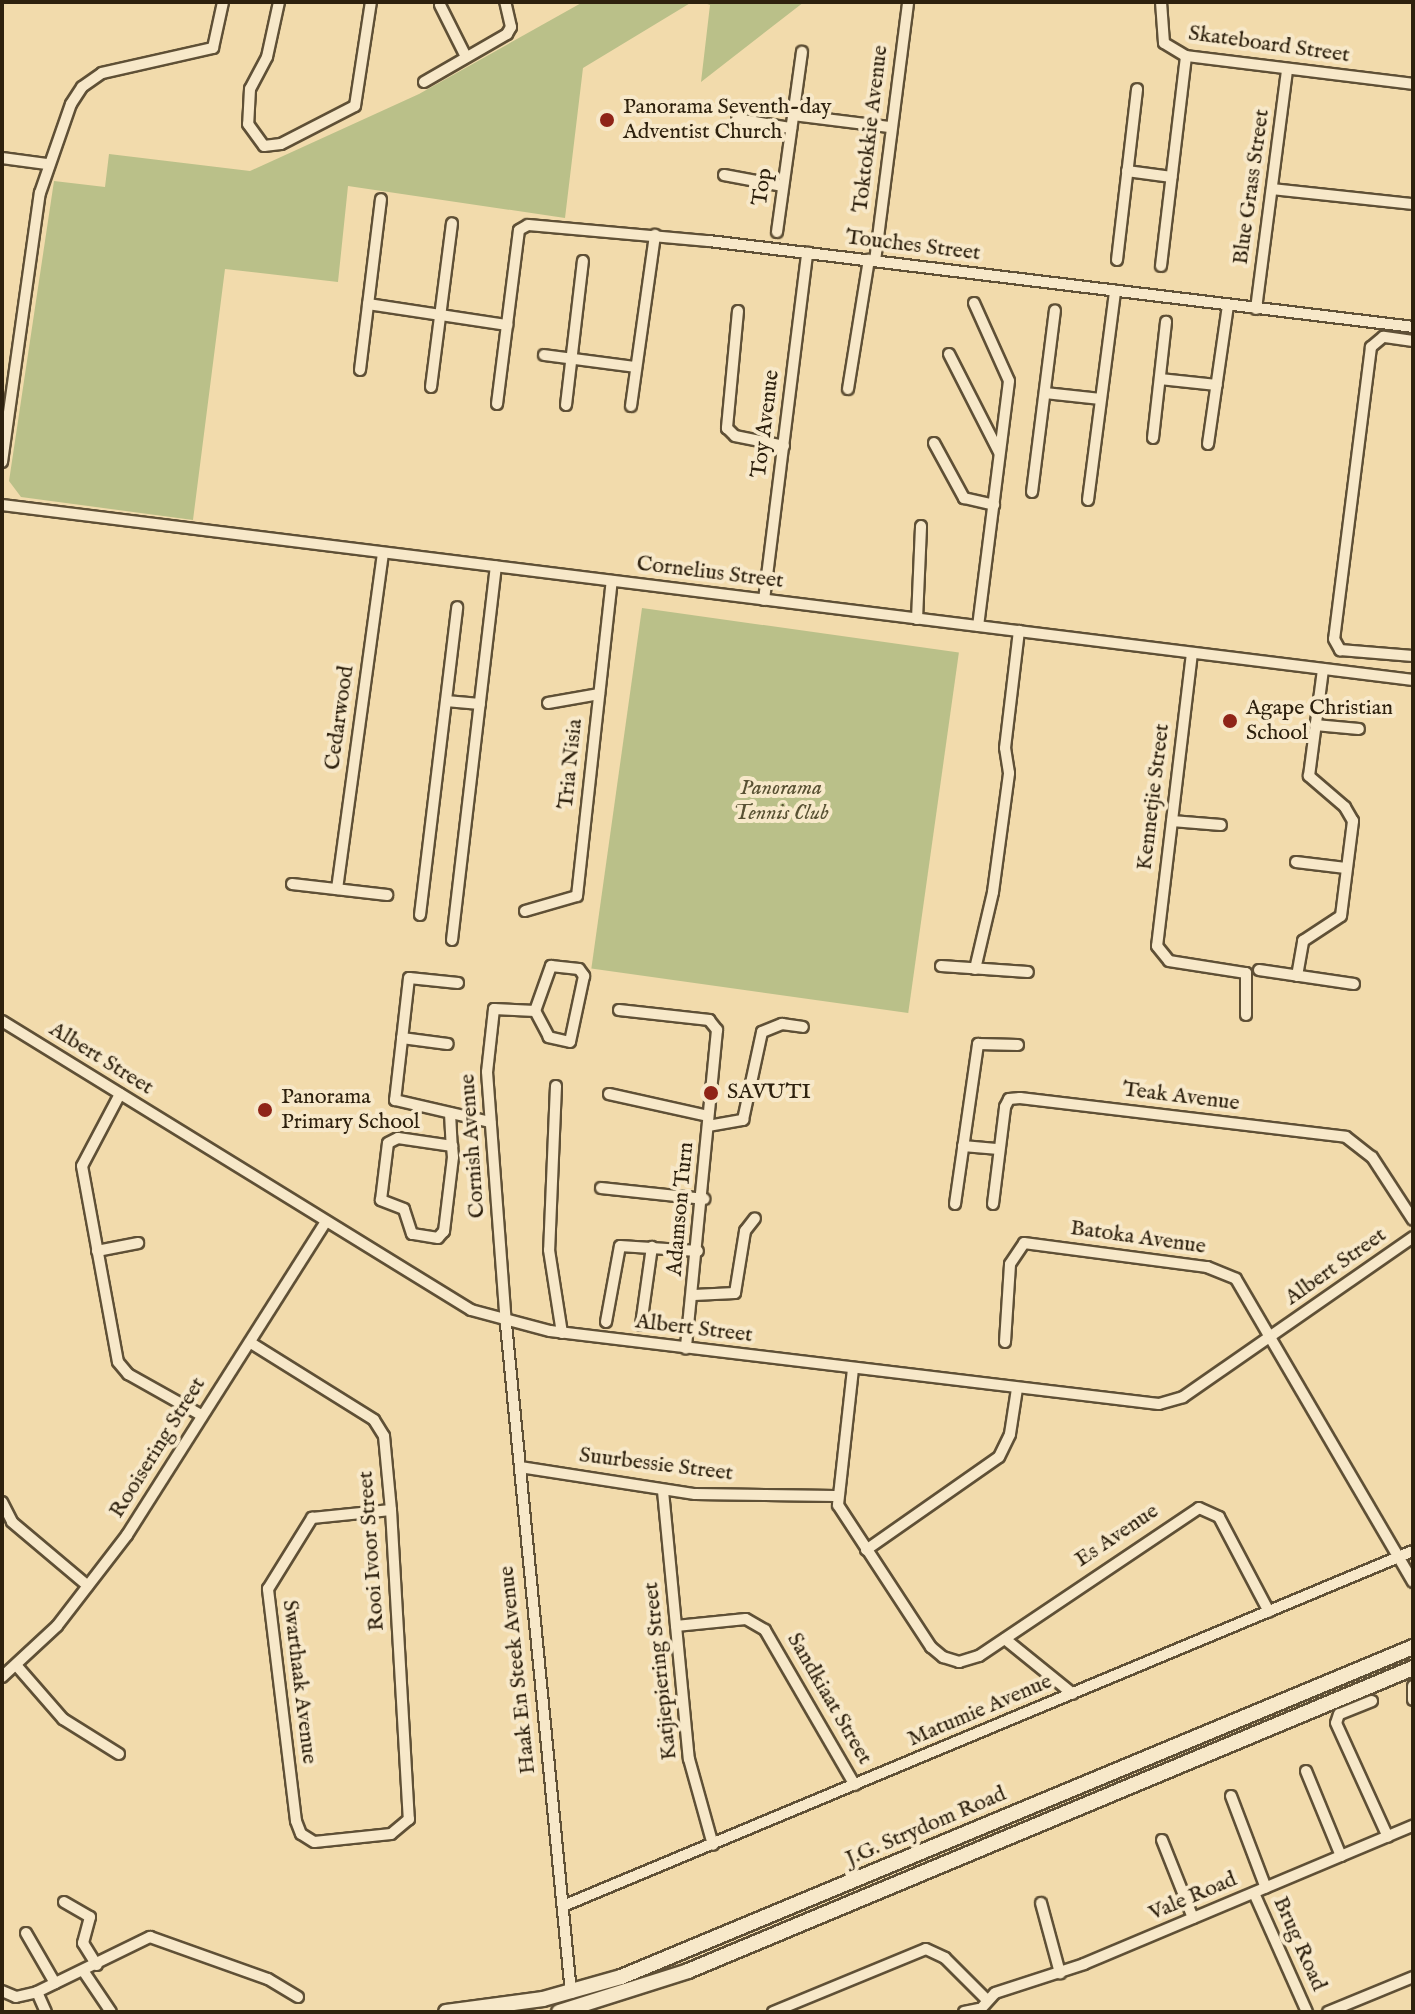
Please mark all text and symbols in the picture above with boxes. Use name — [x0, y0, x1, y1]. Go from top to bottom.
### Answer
street label: Skateboard Street — [1187, 21, 1351, 69]
street label: Toktokkie Avenue — [848, 44, 894, 214]
place label: Panorama Seventh-day Adventist Church — [623, 94, 832, 146]
street label: Blue Grass Street — [1228, 108, 1276, 266]
marker: Panorama Seventh-day Adventist Church — [598, 111, 616, 129]
street label: Top — [747, 166, 779, 208]
street label: Touches Street — [844, 225, 982, 267]
street label: Toy Avenue — [746, 368, 786, 480]
street label: Cornelius Street — [635, 551, 785, 595]
street label: Cedarwood — [320, 664, 360, 772]
place label: Agape Christian School — [1246, 695, 1393, 746]
marker: Agape Christian School — [1221, 712, 1239, 730]
street label: Tria Nisia — [553, 718, 589, 810]
street label: Kennetjie Street — [1132, 722, 1176, 872]
park label: Panorama Tennis Club — [733, 775, 829, 826]
street label: Albert Street — [44, 1017, 158, 1101]
street label: Cornish Avenue — [455, 1073, 491, 1219]
street label: Teak Avenue — [1121, 1077, 1241, 1117]
place label: SAVUTI — [727, 1080, 811, 1106]
place label: Panorama Primary School — [281, 1084, 420, 1136]
marker: SAVUTI — [702, 1084, 720, 1102]
marker: Panorama Primary School — [256, 1101, 274, 1119]
street label: Adamson Turn — [662, 1141, 700, 1277]
street label: Batoka Avenue — [1069, 1215, 1207, 1261]
street label: Albert Street — [1280, 1222, 1392, 1312]
street label: Albert Street — [634, 1309, 754, 1349]
street label: Rooisering Street — [104, 1373, 212, 1523]
street label: Suurbessie Street — [578, 1442, 734, 1488]
street label: Rooi Ivoor Street — [353, 1470, 391, 1632]
street label: Es Avenue — [1070, 1498, 1164, 1574]
street label: Haak En Steek Avenue — [494, 1565, 542, 1775]
street label: Katjiepiering Street — [639, 1581, 683, 1761]
street label: Swarthaak Avenue — [276, 1598, 322, 1766]
street label: Sandkiaat Street — [781, 1628, 877, 1770]
street label: Matumie Avenue — [904, 1669, 1056, 1753]
street label: J.G. Strydom Road — [842, 1781, 1010, 1873]
street label: Vale Road — [1145, 1867, 1241, 1927]
street label: Brug Road — [1267, 1893, 1331, 1995]

